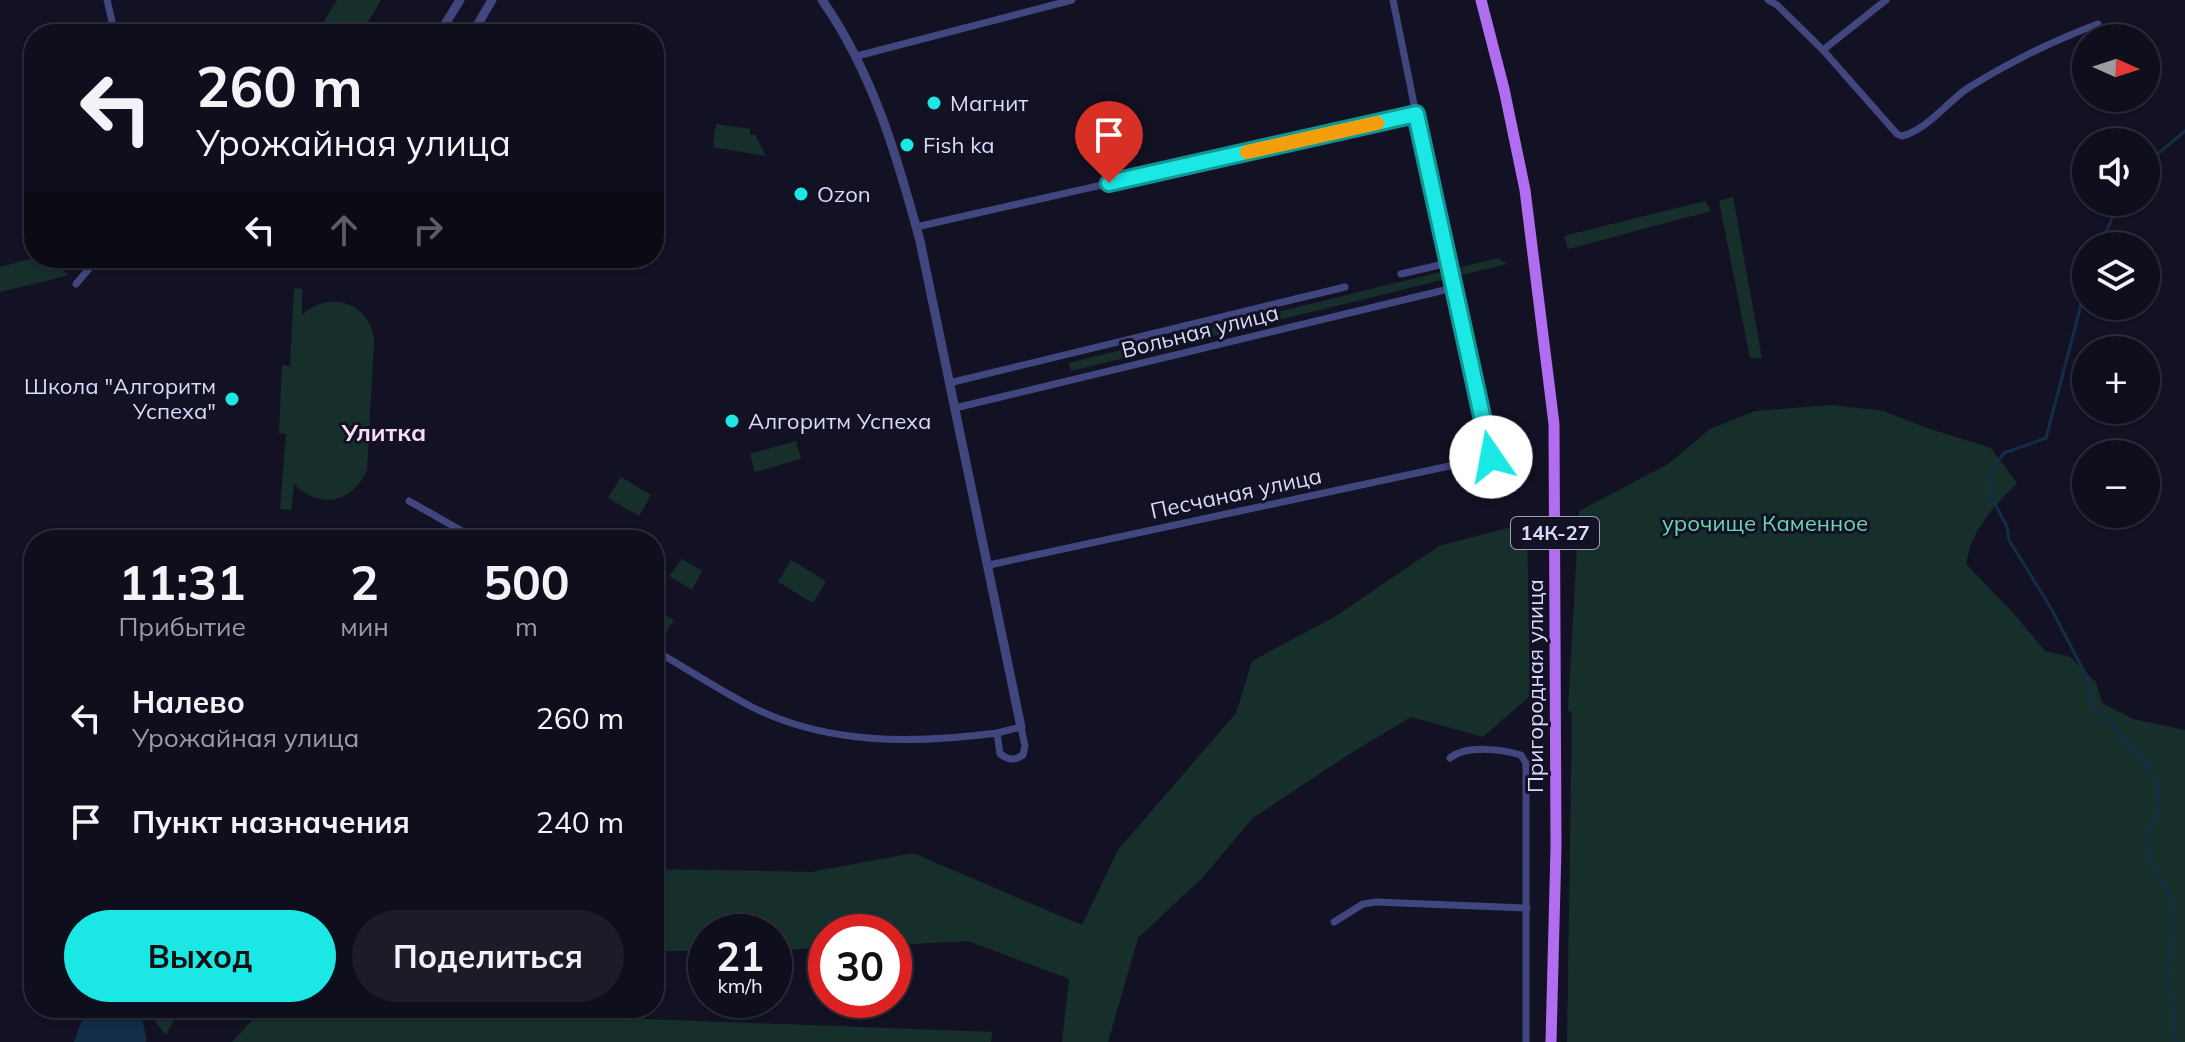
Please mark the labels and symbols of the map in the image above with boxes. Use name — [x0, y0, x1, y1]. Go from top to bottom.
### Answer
north arrow — [2072, 24, 2160, 112]
place label: Магнит — [950, 89, 1028, 117]
marker: Магнит — [925, 94, 943, 112]
pin — [1075, 101, 1143, 183]
place label: Fish ka — [923, 131, 995, 159]
marker: Fish ka — [898, 136, 916, 154]
place label: Ozon — [817, 180, 871, 208]
marker: Ozon — [792, 185, 810, 203]
street label: Вольная улица — [1118, 298, 1282, 364]
place label: Школа "Алгоритм Успеха" — [24, 372, 216, 425]
marker: Школа "Алгоритм Успеха" — [223, 390, 241, 408]
place label: Алгоритм Успеха — [748, 407, 931, 435]
marker: Алгоритм Успеха — [723, 412, 741, 430]
position arrow — [1449, 415, 1533, 499]
district label: Улитка — [341, 417, 426, 447]
street label: Песчаная улица — [1148, 461, 1324, 525]
park label: урочище Каменное — [1662, 509, 1868, 537]
road number: 14К-27 — [1511, 517, 1599, 549]
street label: Пригородная улица — [1521, 579, 1549, 793]
speed limit sign: 30 — [808, 914, 912, 1018]

